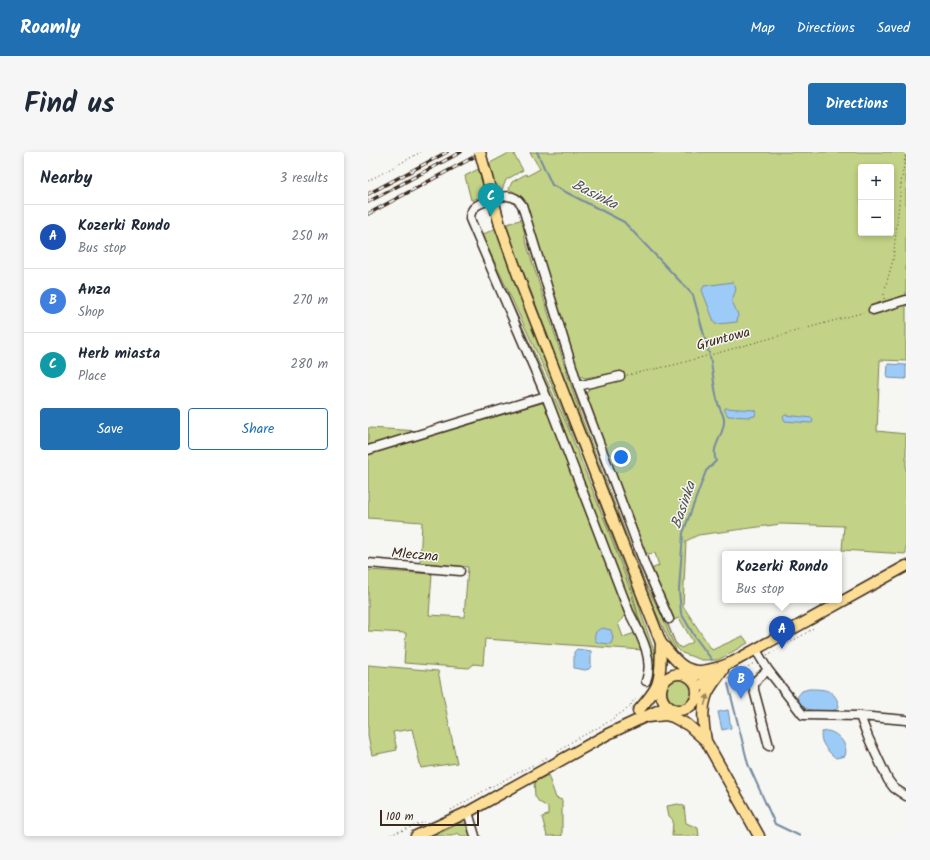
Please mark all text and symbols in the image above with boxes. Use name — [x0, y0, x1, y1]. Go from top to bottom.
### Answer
text: Roamly — [20, 13, 80, 43]
text: Map — [750, 17, 775, 39]
text: Directions — [797, 17, 855, 39]
text: Saved — [877, 17, 910, 39]
text: Find us — [24, 82, 115, 127]
button: Directions — [808, 83, 906, 125]
map controls — [858, 164, 894, 236]
button: + — [858, 164, 894, 200]
text: Nearby — [40, 165, 92, 192]
text: 3 results — [280, 168, 328, 189]
water label: Basinka — [567, 173, 623, 217]
pin: C — [478, 183, 504, 216]
button: − — [858, 200, 894, 236]
text: Kozerki Rondo — [78, 214, 170, 238]
text: A — [49, 226, 57, 247]
text: 250 m — [291, 226, 328, 247]
text: Bus stop — [78, 238, 126, 259]
text: Anza — [78, 278, 111, 302]
text: B — [49, 290, 57, 311]
text: 270 m — [292, 290, 328, 311]
text: Shop — [78, 302, 104, 323]
street label: Gruntowa — [694, 321, 753, 357]
text: Herb miasta — [78, 342, 160, 366]
text: C — [49, 354, 57, 375]
text: 280 m — [291, 354, 328, 375]
text: Place — [78, 366, 106, 387]
button: Save — [40, 408, 180, 450]
button: Share — [188, 408, 328, 450]
your location — [611, 447, 631, 467]
water label: Basinka — [665, 478, 704, 532]
street label: Mleczna — [390, 542, 439, 568]
popup — [722, 551, 842, 603]
text: Kozerki Rondo — [736, 555, 828, 579]
text: Bus stop — [736, 579, 784, 600]
pin: A — [769, 616, 795, 649]
pin: B — [728, 666, 754, 699]
one-way arrow — [703, 693, 709, 705]
scale bar — [380, 808, 479, 827]
text: 100 m — [386, 808, 414, 826]

